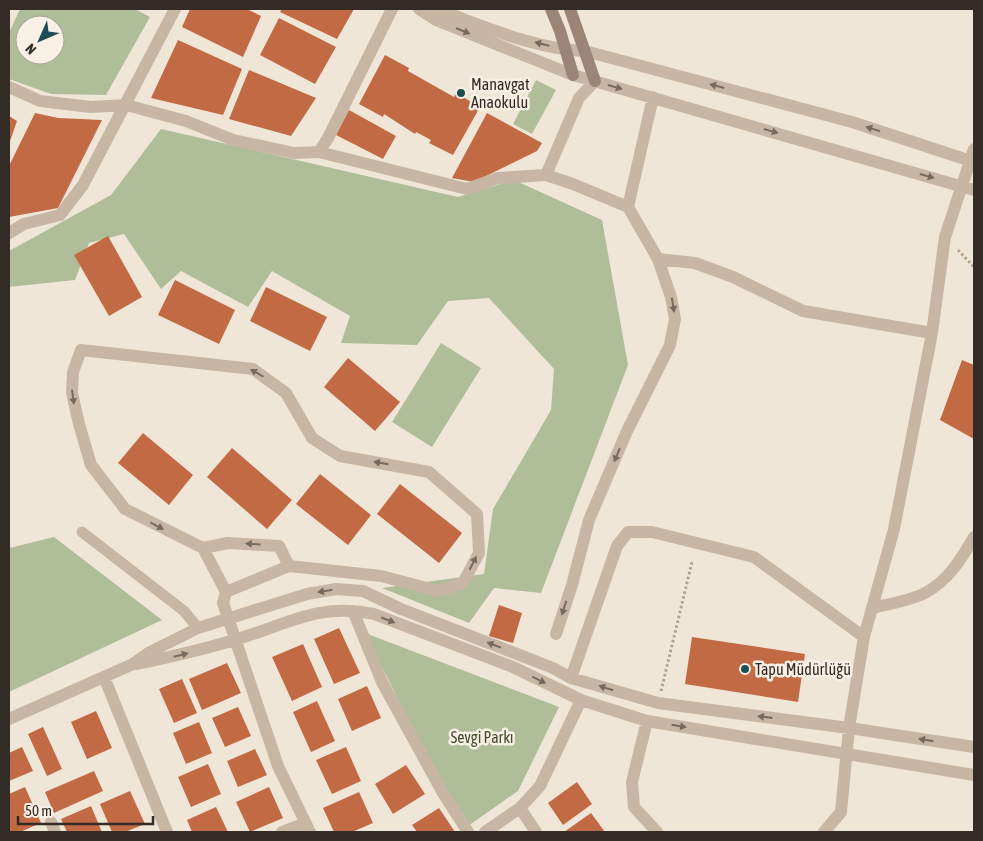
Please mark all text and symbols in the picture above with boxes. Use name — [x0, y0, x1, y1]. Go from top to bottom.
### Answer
north arrow — [15, 15, 65, 65]
one-way arrow — [456, 27, 470, 35]
one-way arrow — [535, 40, 550, 48]
text: N — [22, 41, 39, 58]
place label: Manavgat Anaokulu — [471, 75, 530, 111]
one-way arrow — [709, 82, 724, 90]
one-way arrow — [608, 83, 623, 91]
marker: Manavgat Anaokulu — [455, 87, 467, 99]
one-way arrow — [866, 125, 881, 132]
one-way arrow — [764, 128, 779, 136]
one-way arrow — [920, 172, 935, 180]
one-way arrow — [669, 298, 677, 314]
one-way arrow — [251, 369, 264, 378]
one-way arrow — [70, 389, 78, 405]
one-way arrow — [612, 448, 620, 462]
one-way arrow — [373, 459, 389, 467]
one-way arrow — [150, 522, 164, 530]
one-way arrow — [245, 540, 261, 548]
one-way arrow — [469, 556, 477, 570]
one-way arrow — [316, 587, 332, 595]
one-way arrow — [560, 601, 567, 616]
one-way arrow — [381, 616, 395, 624]
one-way arrow — [486, 641, 501, 649]
one-way arrow — [173, 651, 188, 659]
place label: Tapu Müdürlüğü — [755, 660, 851, 679]
marker: Tapu Müdürlüğü — [739, 663, 751, 675]
one-way arrow — [532, 676, 546, 684]
one-way arrow — [598, 684, 613, 692]
one-way arrow — [757, 713, 773, 721]
one-way arrow — [671, 722, 687, 730]
park label: Sevgi Parkı — [450, 728, 514, 747]
one-way arrow — [918, 735, 934, 743]
scale bar — [18, 794, 152, 826]
text: 50 m — [25, 802, 52, 819]

